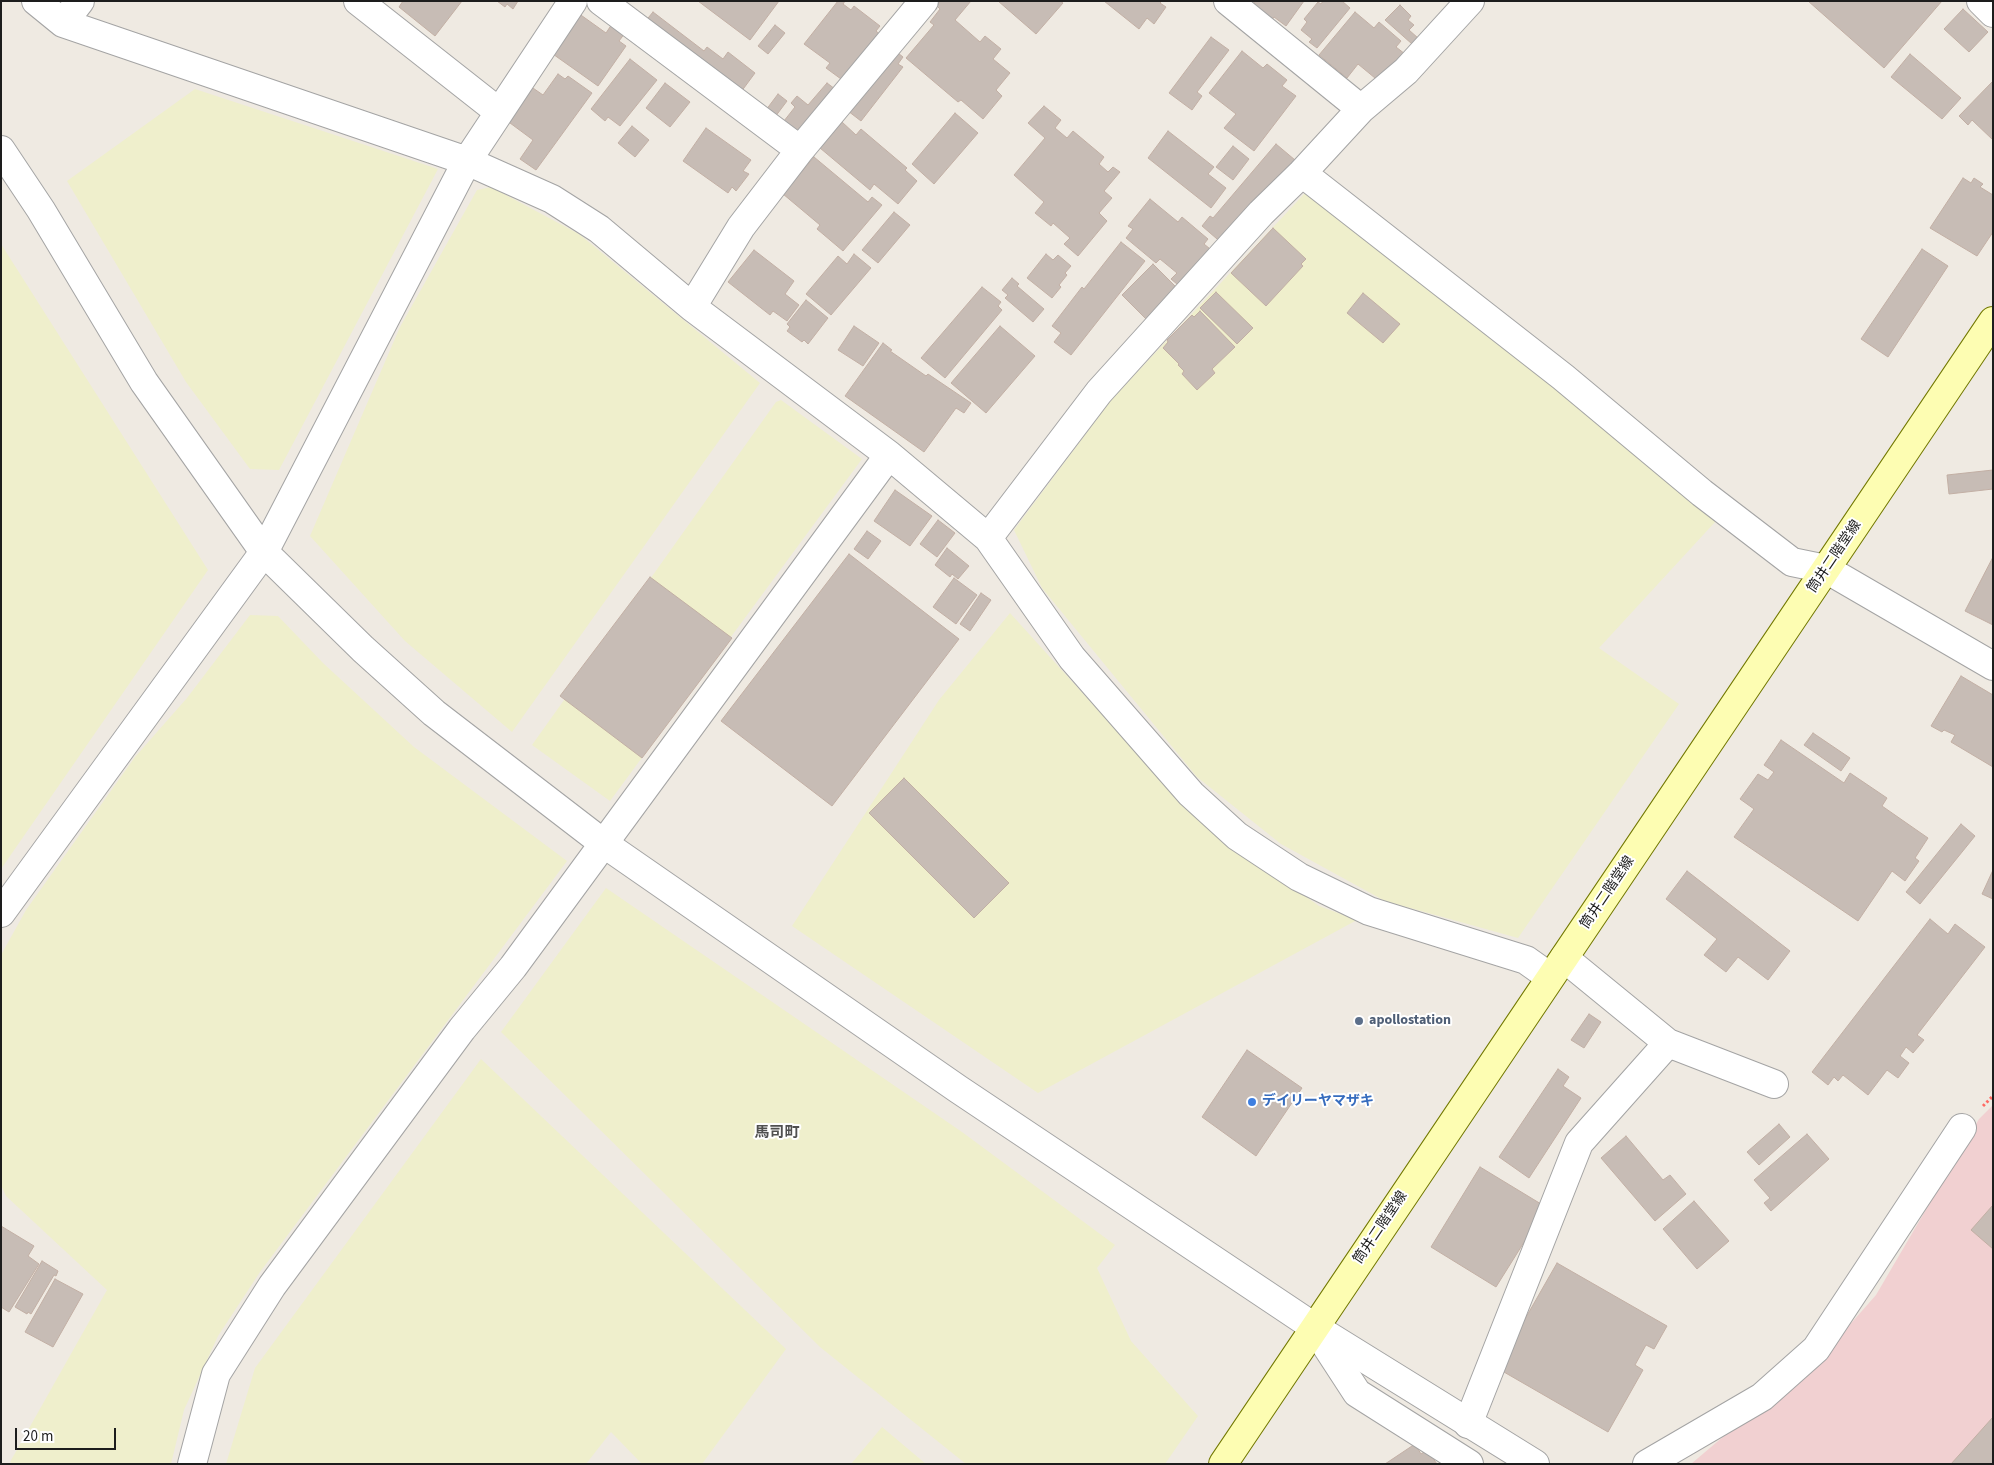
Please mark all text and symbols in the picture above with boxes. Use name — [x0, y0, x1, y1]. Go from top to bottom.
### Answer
street label: 筒井二階堂線 — [1805, 517, 1865, 597]
street label: 筒井二階堂線 — [1578, 853, 1638, 933]
place label: apollostation — [1369, 1013, 1451, 1029]
marker: apollostation — [1353, 1015, 1365, 1027]
place label: デイリーヤマザキ — [1262, 1094, 1374, 1110]
marker: デイリーヤマザキ — [1246, 1096, 1258, 1108]
district label: 馬司町 — [755, 1125, 799, 1143]
street label: 筒井二階堂線 — [1351, 1188, 1411, 1268]
scale bar — [18, 1418, 119, 1450]
text: 20 m — [23, 1426, 53, 1447]

